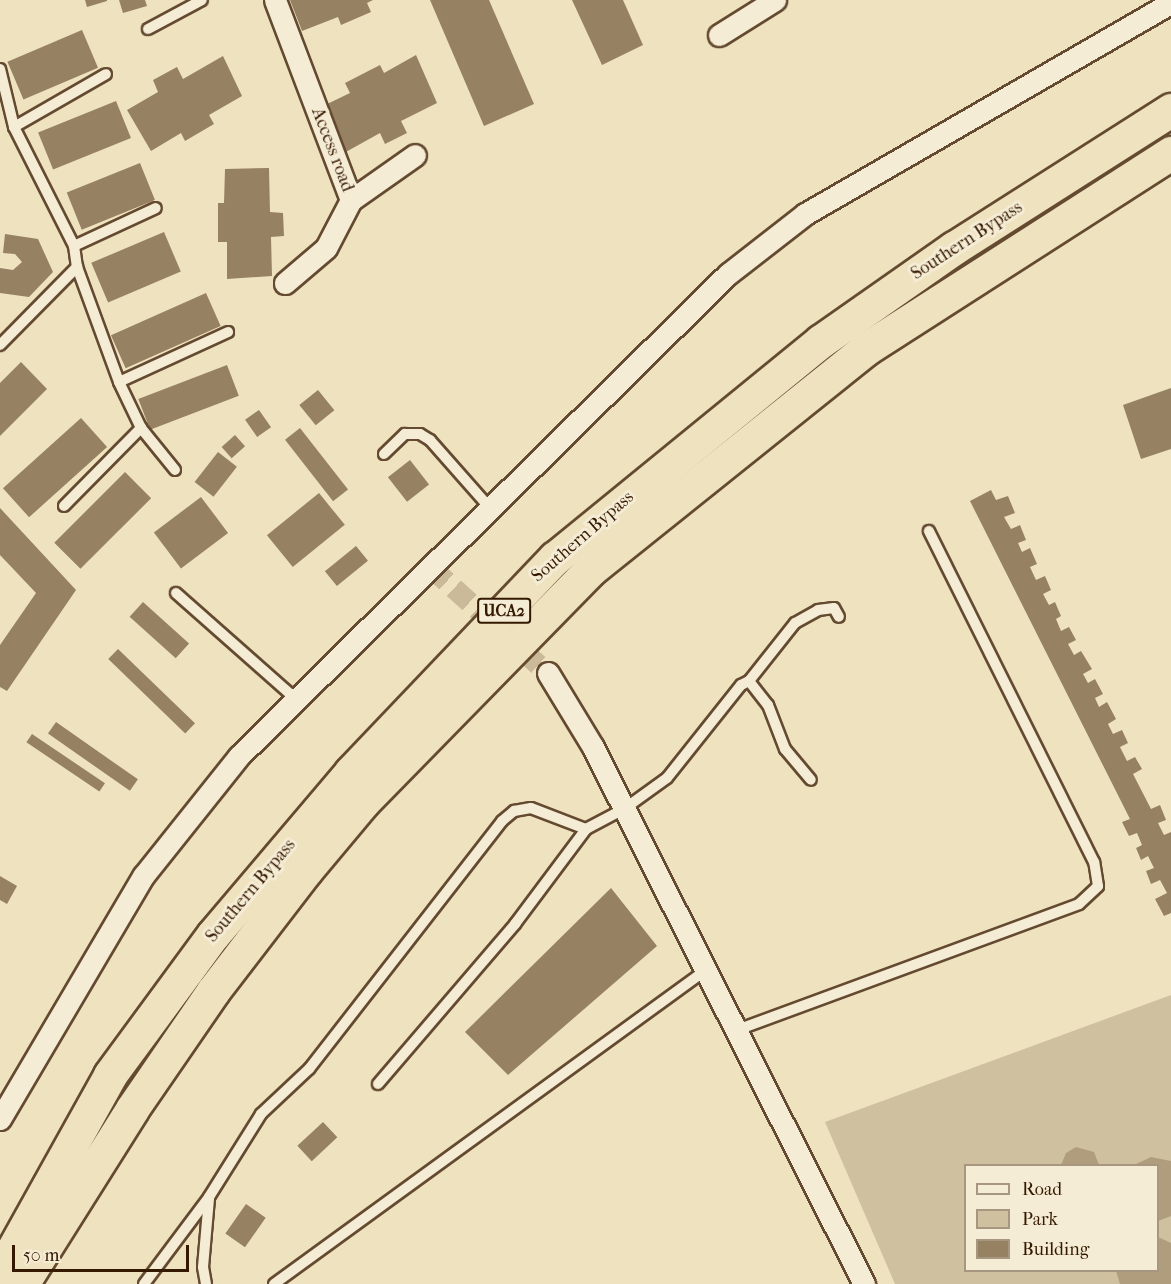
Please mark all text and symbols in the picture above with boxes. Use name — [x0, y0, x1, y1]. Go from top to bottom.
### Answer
street label: Access road — [306, 105, 358, 195]
street label: Southern Bypass — [907, 197, 1027, 285]
street label: Southern Bypass — [527, 487, 639, 587]
road number: UCA2 — [477, 598, 531, 624]
street label: Southern Bypass — [201, 835, 301, 947]
legend — [964, 1164, 1159, 1272]
text: Road — [1022, 1179, 1062, 1200]
text: Park — [1022, 1209, 1058, 1230]
scale bar — [15, 1233, 192, 1271]
text: Building — [1022, 1239, 1089, 1260]
text: 50 m — [23, 1245, 59, 1266]

